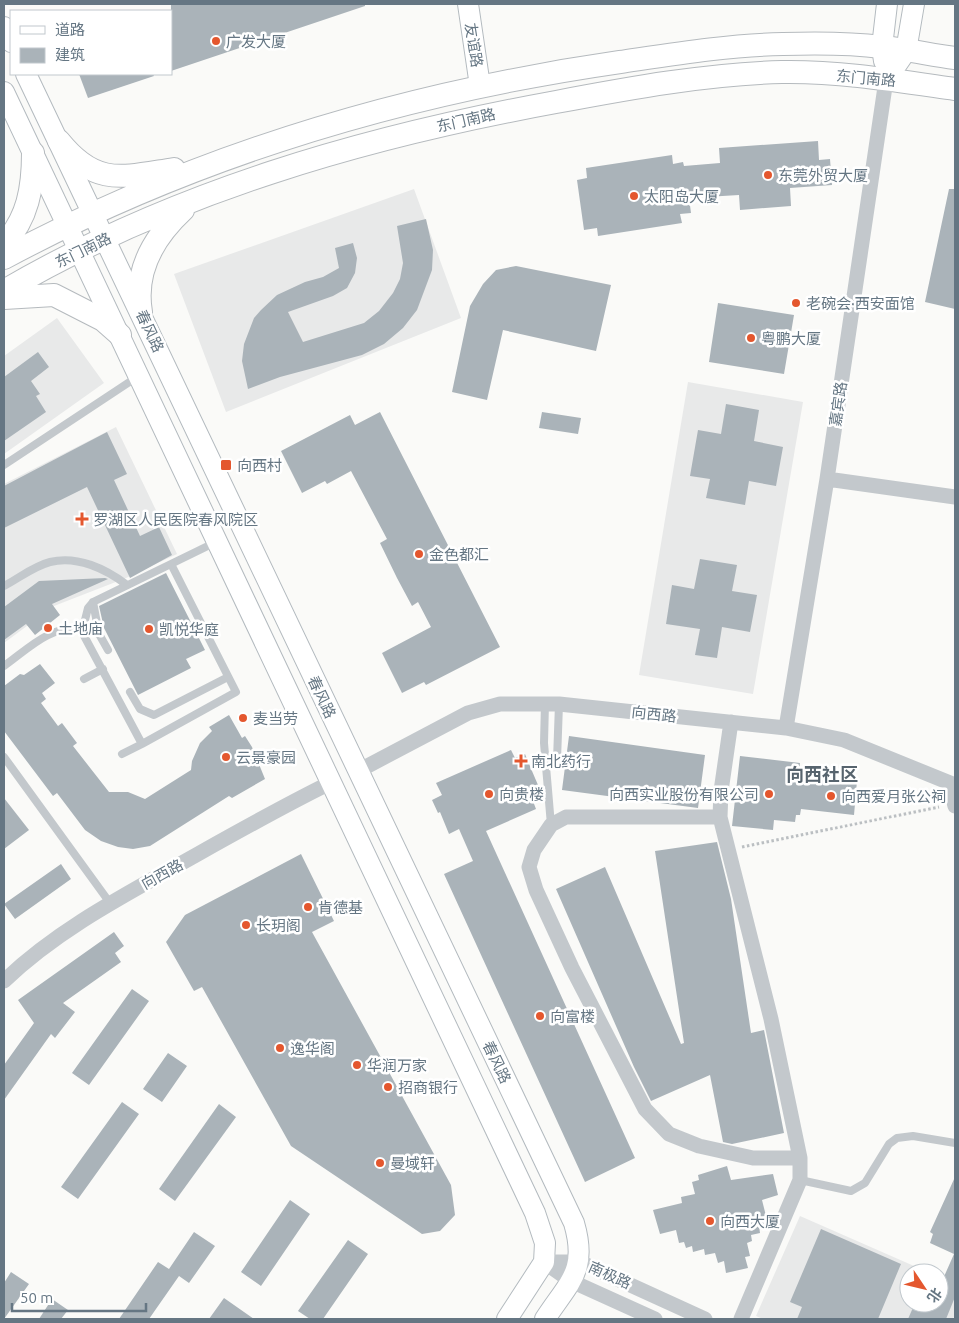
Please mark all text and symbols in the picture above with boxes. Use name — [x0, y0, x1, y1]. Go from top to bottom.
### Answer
legend — [10, 10, 172, 75]
text: 道路 — [55, 21, 85, 38]
street label: 友谊路 — [462, 21, 486, 69]
place label: 广发大厦 — [226, 33, 286, 50]
marker: 广发大厦 — [210, 35, 222, 47]
text: 建筑 — [55, 46, 85, 63]
street label: 东门南路 — [835, 67, 897, 89]
street label: 东门南路 — [435, 105, 497, 135]
place label: 东莞外贸大厦 — [778, 167, 868, 184]
marker: 东莞外贸大厦 — [762, 169, 774, 181]
place label: 太阳岛大厦 — [644, 188, 719, 205]
marker: 太阳岛大厦 — [628, 190, 640, 202]
street label: 东门南路 — [52, 229, 114, 271]
place label: 老碗会·西安面馆 — [806, 295, 915, 312]
marker: 老碗会·西安面馆 — [790, 297, 802, 309]
street label: 春风路 — [133, 307, 167, 355]
place label: 粤鹏大厦 — [761, 330, 821, 347]
marker: 粤鹏大厦 — [745, 332, 757, 344]
street label: 嘉宾路 — [826, 381, 850, 427]
place label: 向西村 — [237, 457, 282, 474]
marker: 向西村 — [219, 458, 233, 472]
place label: 罗湖区人民医院春风院区 — [93, 511, 258, 528]
marker: 罗湖区人民医院春风院区 — [75, 512, 89, 526]
place label: 金色都汇 — [429, 546, 489, 563]
marker: 金色都汇 — [413, 548, 425, 560]
place label: 土地庙 — [58, 620, 103, 637]
place label: 凯悦华庭 — [159, 621, 219, 638]
marker: 土地庙 — [42, 622, 54, 634]
marker: 凯悦华庭 — [143, 623, 155, 635]
street label: 春风路 — [305, 673, 339, 721]
street label: 向西路 — [631, 703, 677, 725]
place label: 麦当劳 — [253, 710, 298, 727]
marker: 麦当劳 — [237, 712, 249, 724]
place label: 云景豪园 — [236, 749, 296, 766]
marker: 云景豪园 — [220, 751, 232, 763]
place label: 南北药行 — [531, 753, 591, 770]
marker: 南北药行 — [515, 755, 527, 767]
district label: 向西社区 — [786, 764, 858, 784]
place label: 向贵楼 — [499, 786, 544, 803]
place label: 向西实业股份有限公司 — [609, 786, 759, 803]
marker: 向贵楼 — [483, 788, 495, 800]
marker: 向西实业股份有限公司 — [763, 788, 775, 800]
place label: 向西爱月张公祠 — [841, 788, 946, 805]
marker: 向西爱月张公祠 — [825, 790, 837, 802]
street label: 向西路 — [138, 856, 186, 892]
place label: 肯德基 — [318, 899, 363, 916]
marker: 肯德基 — [302, 901, 314, 913]
place label: 长玥阁 — [256, 917, 301, 934]
marker: 长玥阁 — [240, 919, 252, 931]
place label: 向富楼 — [550, 1008, 595, 1025]
marker: 向富楼 — [534, 1010, 546, 1022]
street label: 春风路 — [479, 1038, 515, 1086]
place label: 逸华阁 — [290, 1040, 335, 1057]
marker: 逸华阁 — [274, 1042, 286, 1054]
place label: 华润万家 — [367, 1057, 427, 1074]
marker: 华润万家 — [351, 1059, 363, 1071]
place label: 招商银行 — [398, 1079, 458, 1096]
marker: 招商银行 — [382, 1081, 394, 1093]
place label: 曼域轩 — [390, 1155, 435, 1172]
marker: 曼域轩 — [374, 1157, 386, 1169]
place label: 向西大厦 — [720, 1213, 780, 1230]
marker: 向西大厦 — [704, 1215, 716, 1227]
street label: 南极路 — [586, 1258, 634, 1292]
north arrow — [899, 1263, 949, 1313]
scale bar — [12, 1280, 146, 1312]
text: 北 — [924, 1285, 945, 1306]
text: 50 m — [20, 1289, 53, 1306]

